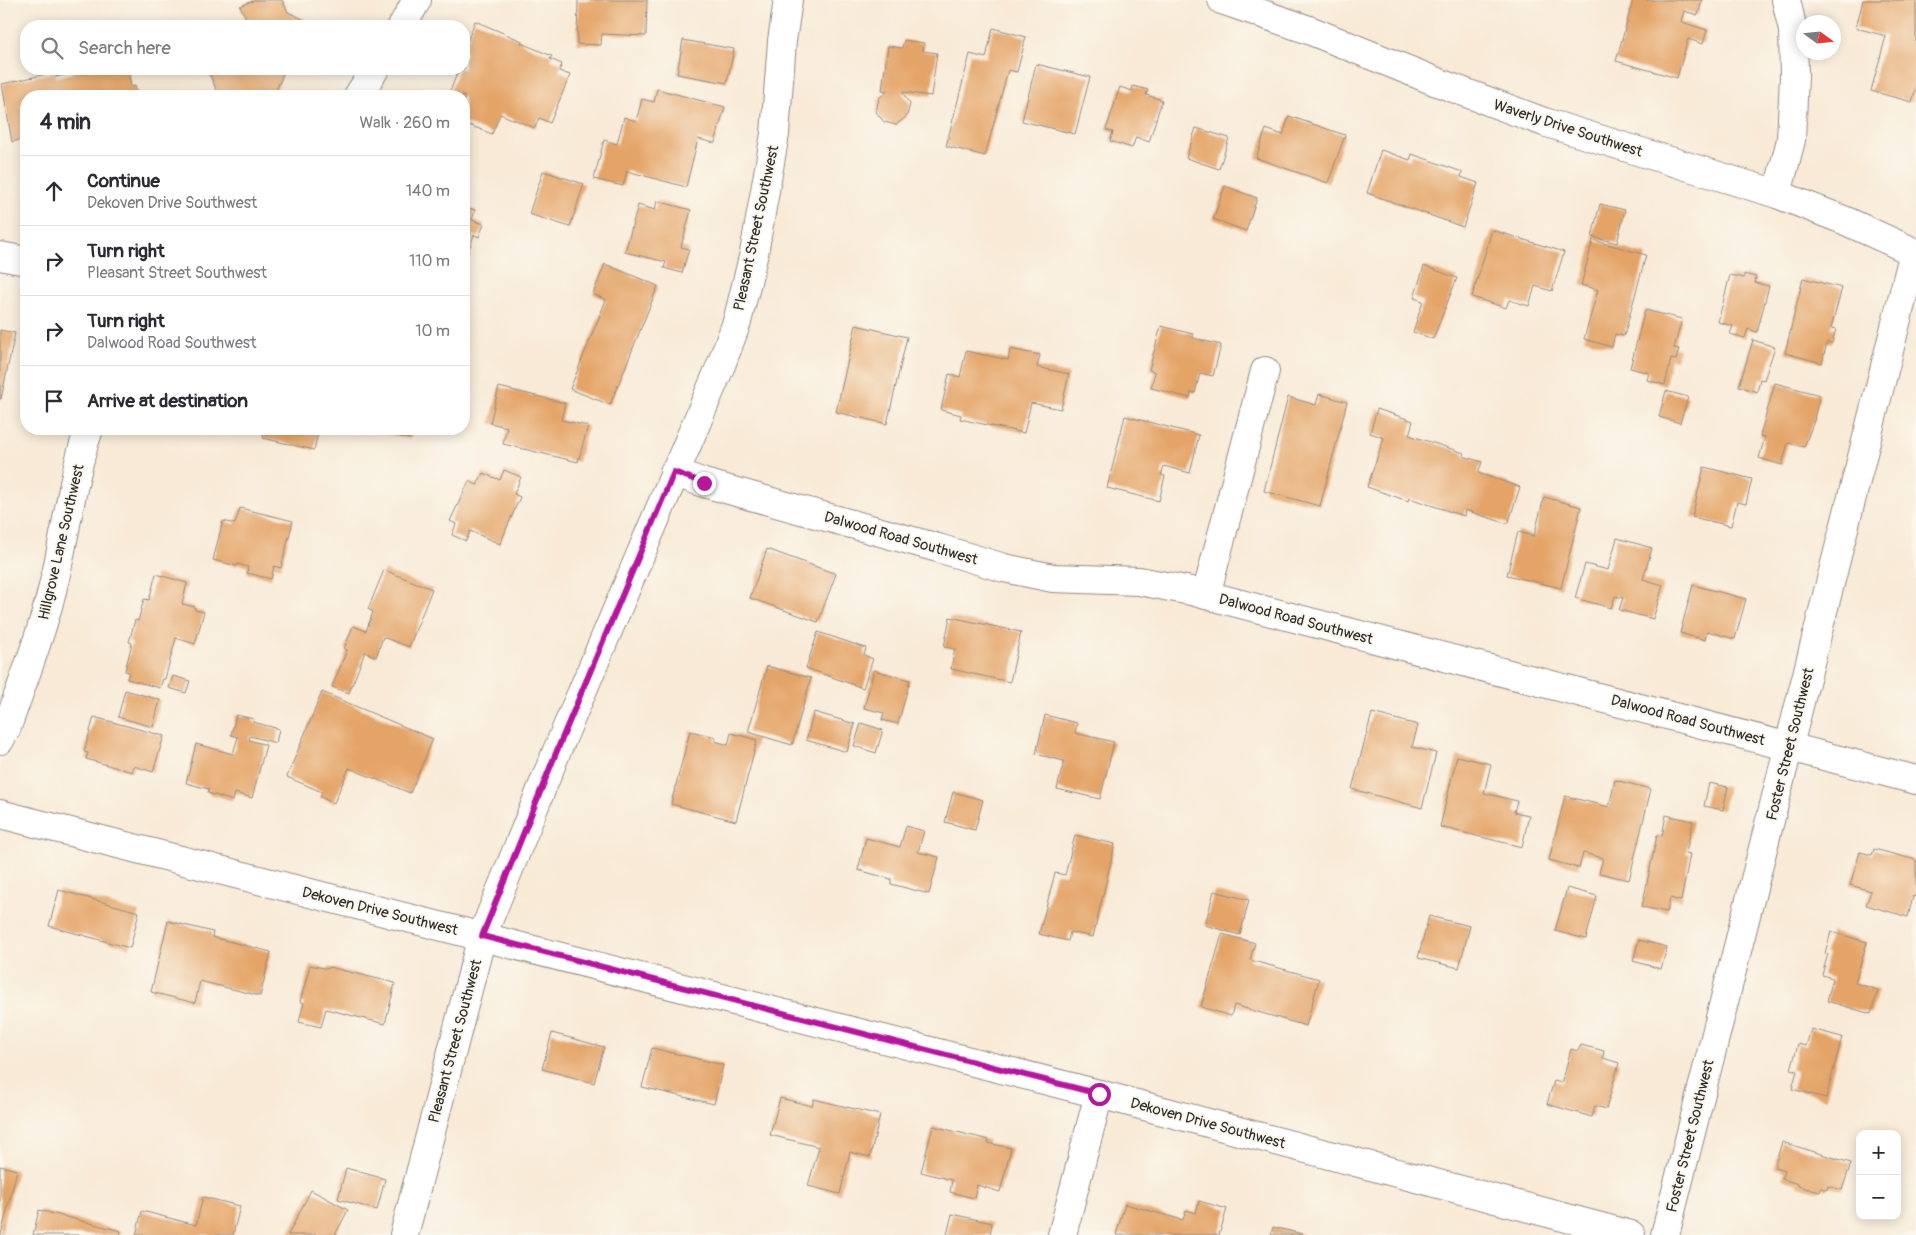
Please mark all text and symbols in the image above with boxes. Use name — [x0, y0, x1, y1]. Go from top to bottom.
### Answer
north arrow — [1796, 15, 1841, 60]
search box — [20, 20, 470, 75]
icon: search — [38, 34, 66, 62]
text: Search here — [78, 36, 171, 60]
street label: Waverly Drive Southwest — [1491, 95, 1646, 162]
text: 4 min — [40, 109, 91, 136]
text: Walk · 260 m — [359, 113, 450, 133]
street label: Pleasant Street Southwest — [730, 143, 784, 313]
text: Continue — [87, 169, 160, 193]
icon: ahead — [40, 177, 68, 205]
text: 140 m — [406, 181, 450, 201]
text: Dekoven Drive Southwest — [87, 193, 257, 213]
text: Turn right — [87, 239, 165, 263]
icon: right — [40, 247, 68, 275]
text: 110 m — [409, 251, 450, 271]
text: Pleasant Street Southwest — [87, 263, 267, 283]
text: Turn right — [87, 309, 165, 333]
icon: right — [40, 317, 68, 345]
text: 10 m — [415, 321, 450, 341]
text: Dalwood Road Southwest — [87, 333, 256, 353]
icon: arrive — [40, 387, 68, 415]
text: Arrive at destination — [87, 389, 248, 413]
street label: Hillgrove Lane Southwest — [34, 461, 89, 622]
route end — [693, 472, 716, 495]
street label: Dalwood Road Southwest — [822, 507, 981, 570]
street label: Dalwood Road Southwest — [1217, 590, 1376, 649]
street label: Foster Street Southwest — [1762, 665, 1819, 822]
street label: Dalwood Road Southwest — [1609, 691, 1768, 750]
street label: Dekoven Drive Southwest — [300, 883, 461, 940]
street label: Pleasant Street Southwest — [424, 956, 487, 1125]
street label: Foster Street Southwest — [1662, 1057, 1719, 1214]
route start — [1088, 1083, 1111, 1106]
street label: Dekoven Drive Southwest — [1128, 1094, 1288, 1154]
map controls — [1856, 1130, 1901, 1220]
button: + — [1856, 1130, 1901, 1175]
button: − — [1856, 1175, 1901, 1220]

